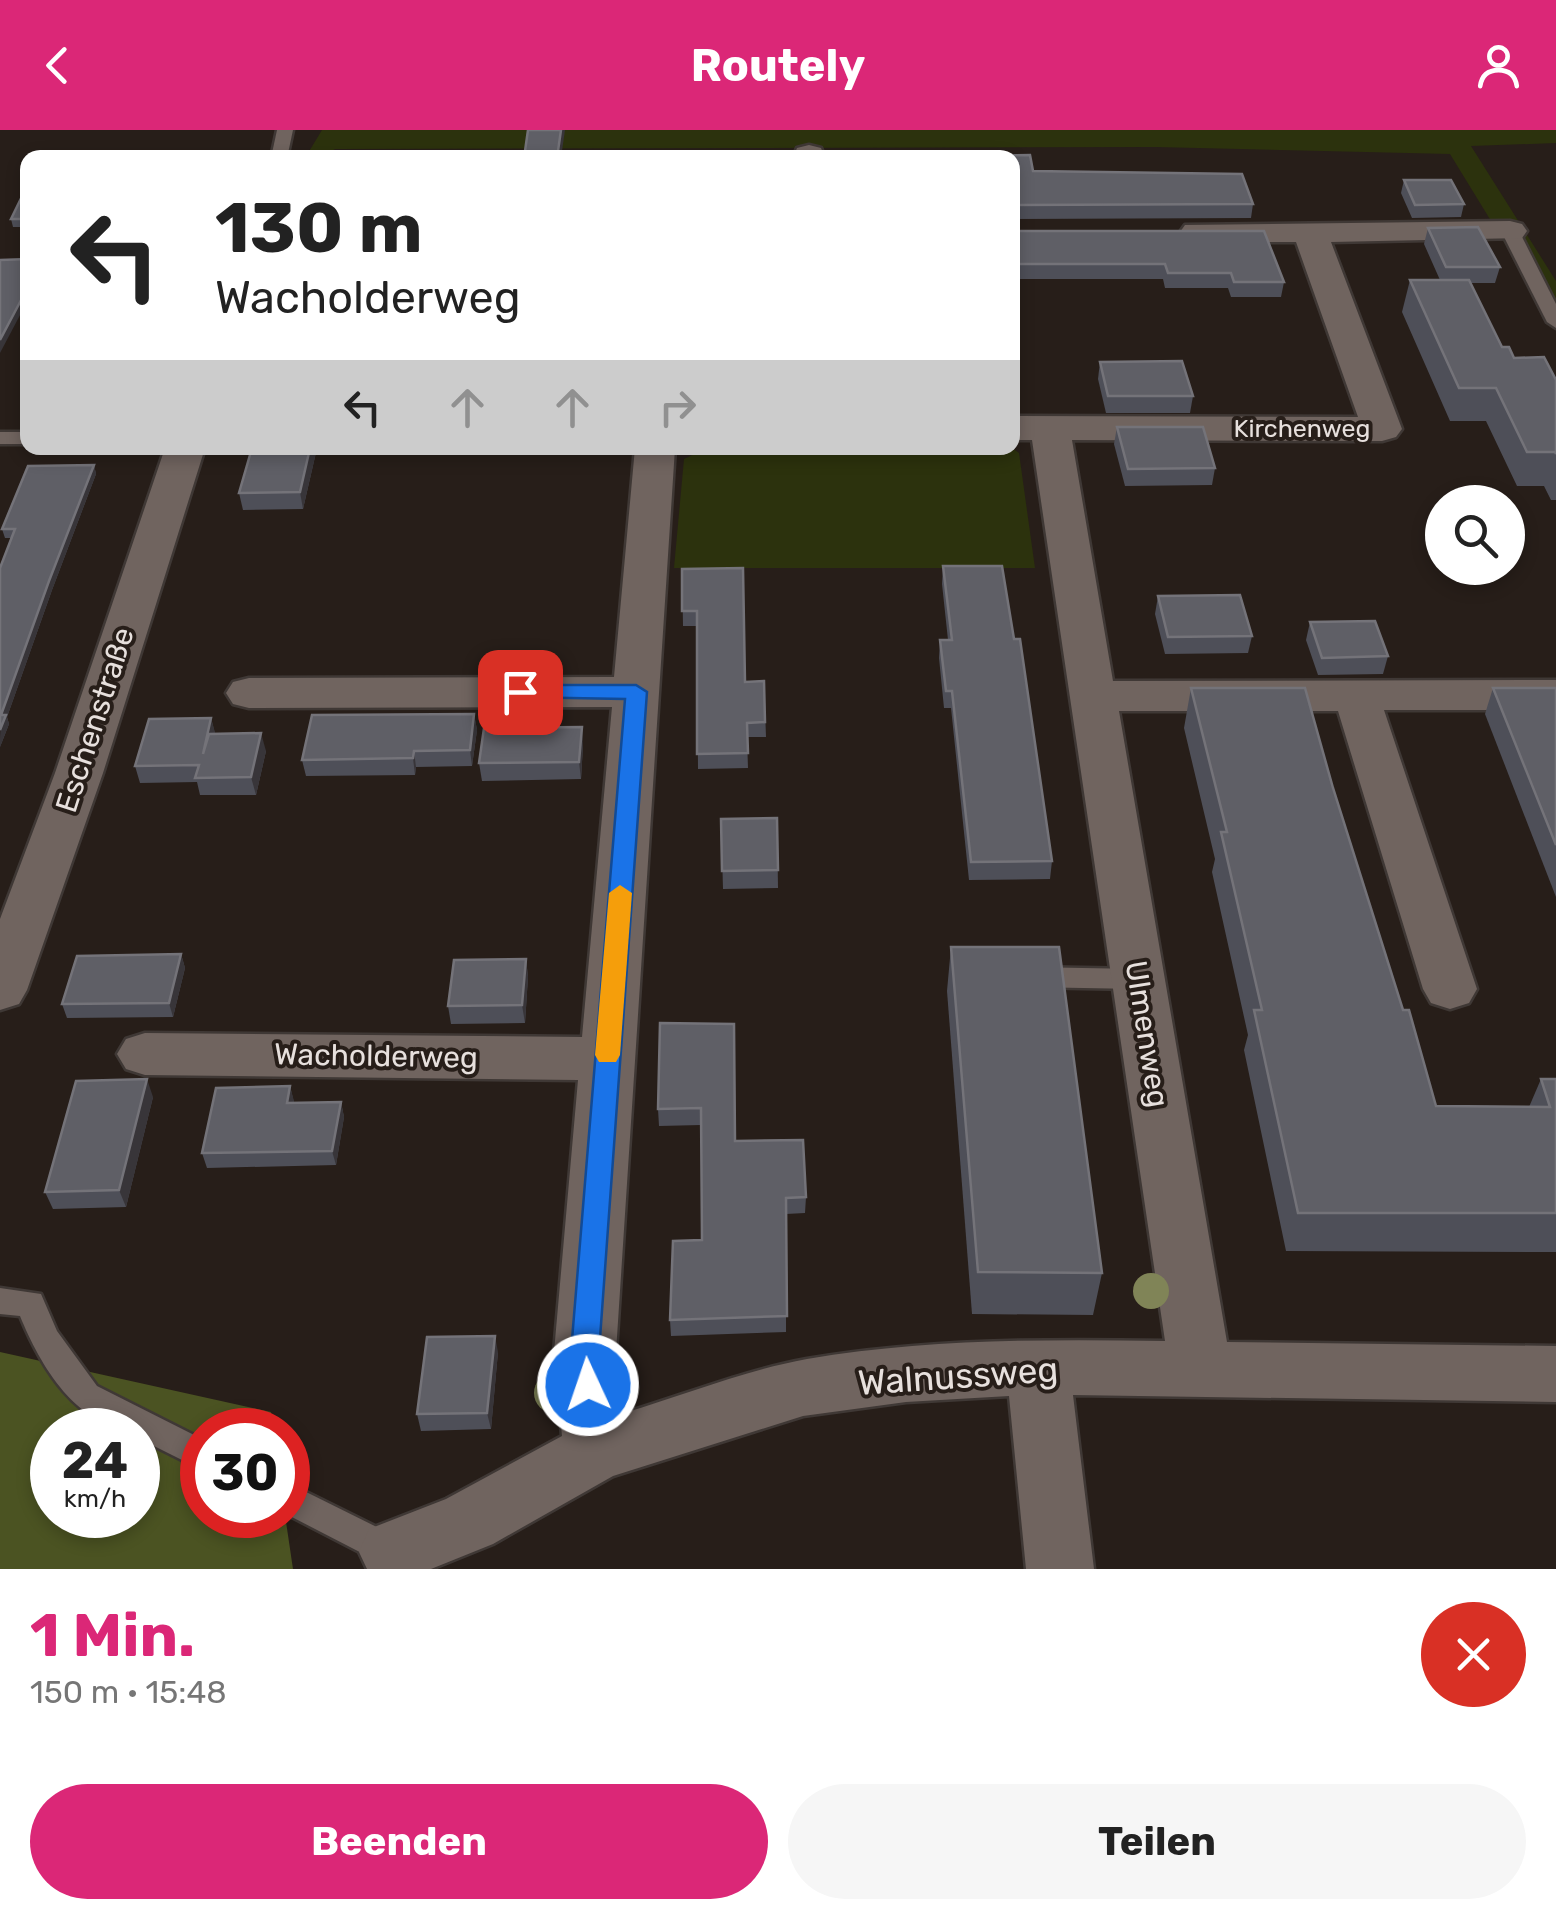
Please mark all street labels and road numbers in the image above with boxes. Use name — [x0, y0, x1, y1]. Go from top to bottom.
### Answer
street label: Kirchenweg — [1234, 414, 1370, 443]
street label: Eschenstraße — [48, 623, 142, 817]
street label: Ulmenweg — [1118, 958, 1176, 1110]
street label: Wacholderweg — [274, 1036, 478, 1076]
street label: Walnussweg — [856, 1348, 1060, 1404]

